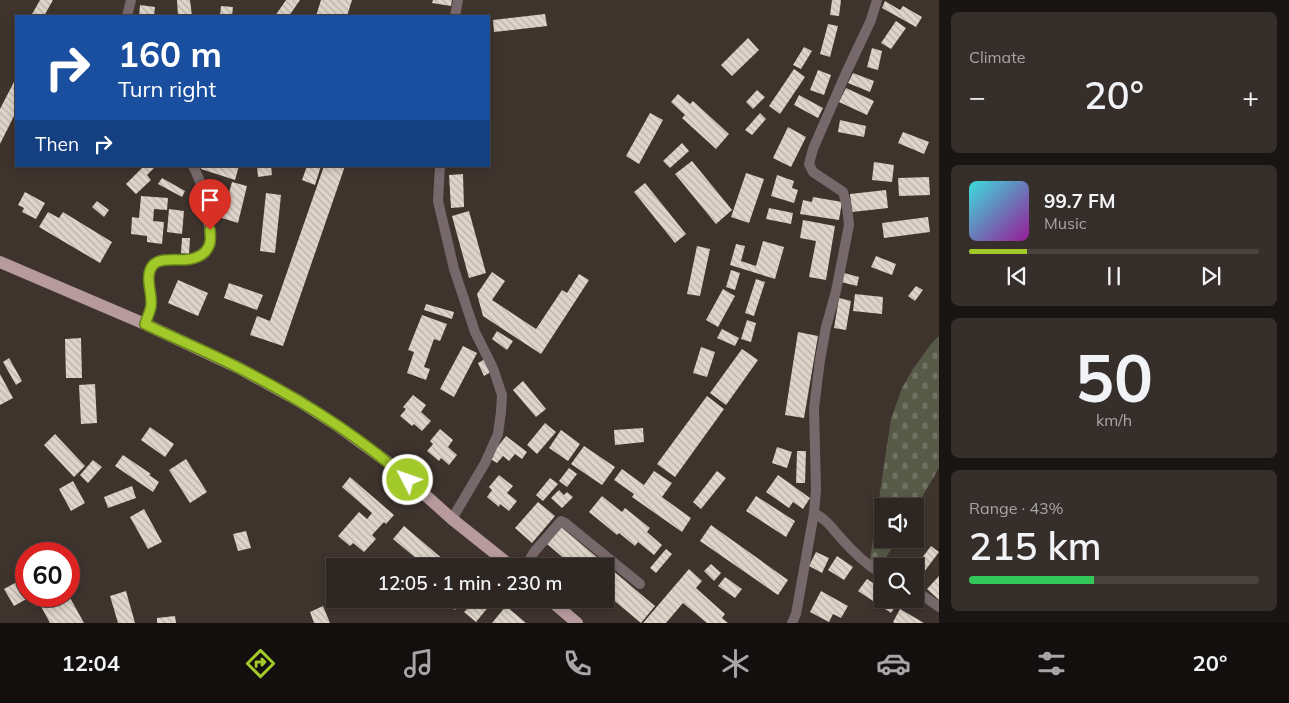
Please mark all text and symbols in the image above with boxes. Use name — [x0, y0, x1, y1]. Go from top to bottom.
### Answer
text: 160 m — [118, 32, 222, 76]
icon: right — [35, 35, 100, 100]
text: Climate — [969, 47, 1025, 67]
text: 20° — [1084, 71, 1144, 119]
text: Turn right — [118, 75, 216, 103]
text: − — [969, 79, 986, 114]
text: + — [1242, 79, 1259, 114]
icon: right — [89, 130, 117, 158]
text: Then — [35, 132, 79, 156]
pin — [189, 179, 231, 230]
icon: arrive — [196, 186, 224, 214]
text: 99.7 FM — [1044, 189, 1116, 213]
text: Music — [1044, 213, 1087, 233]
icon: previous — [1003, 262, 1031, 290]
icon: pause — [1100, 262, 1128, 290]
icon: next — [1197, 262, 1225, 290]
text: 50 — [1075, 337, 1153, 418]
text: km/h — [1096, 410, 1132, 430]
position arrow — [381, 453, 433, 505]
map controls — [874, 498, 924, 608]
button: sound — [874, 498, 924, 548]
text: Range · 43% — [969, 498, 1064, 518]
text: 215 km — [969, 522, 1102, 570]
speed limit sign: 60 — [15, 542, 80, 607]
button: search — [874, 558, 924, 608]
text: 12:05 · 1 min · 230 m — [377, 571, 563, 595]
icon: directions — [243, 646, 278, 681]
icon: music — [401, 646, 436, 681]
icon: phone — [560, 646, 595, 681]
icon: climate — [718, 646, 753, 681]
icon: car — [876, 646, 911, 681]
icon: filters — [1034, 646, 1069, 681]
text: 12:04 — [62, 649, 120, 677]
text: 20° — [1193, 649, 1227, 677]

